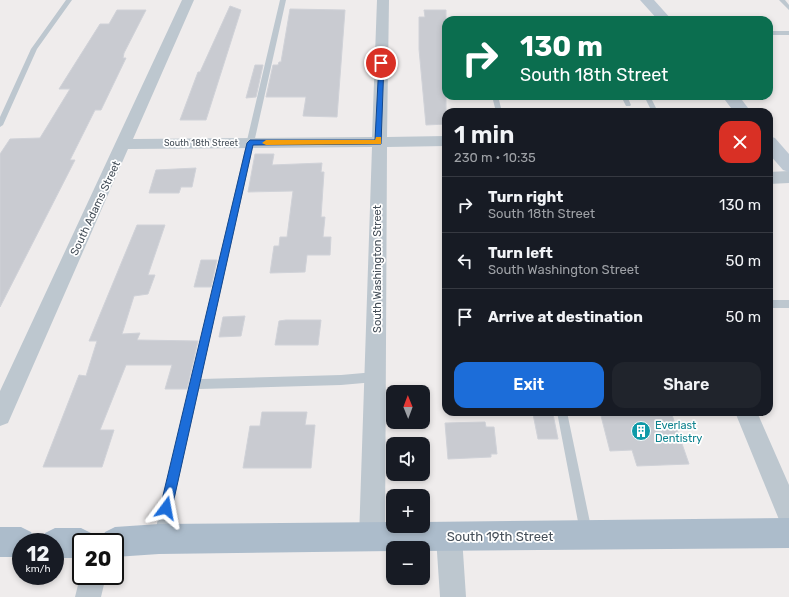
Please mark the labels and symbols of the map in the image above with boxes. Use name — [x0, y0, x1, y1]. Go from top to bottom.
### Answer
pin — [364, 46, 398, 80]
street label: South 18th Street — [164, 138, 239, 148]
street label: South Adams Street — [68, 158, 123, 258]
street label: South Washington Street — [371, 204, 384, 333]
north arrow — [386, 385, 430, 429]
place label: Everlast Dentistry — [655, 419, 702, 445]
building icon: Everlast Dentistry — [630, 420, 652, 442]
position arrow — [145, 487, 187, 529]
street label: South 19th Street — [447, 529, 553, 544]
speed limit sign: 20 — [72, 533, 124, 585]

